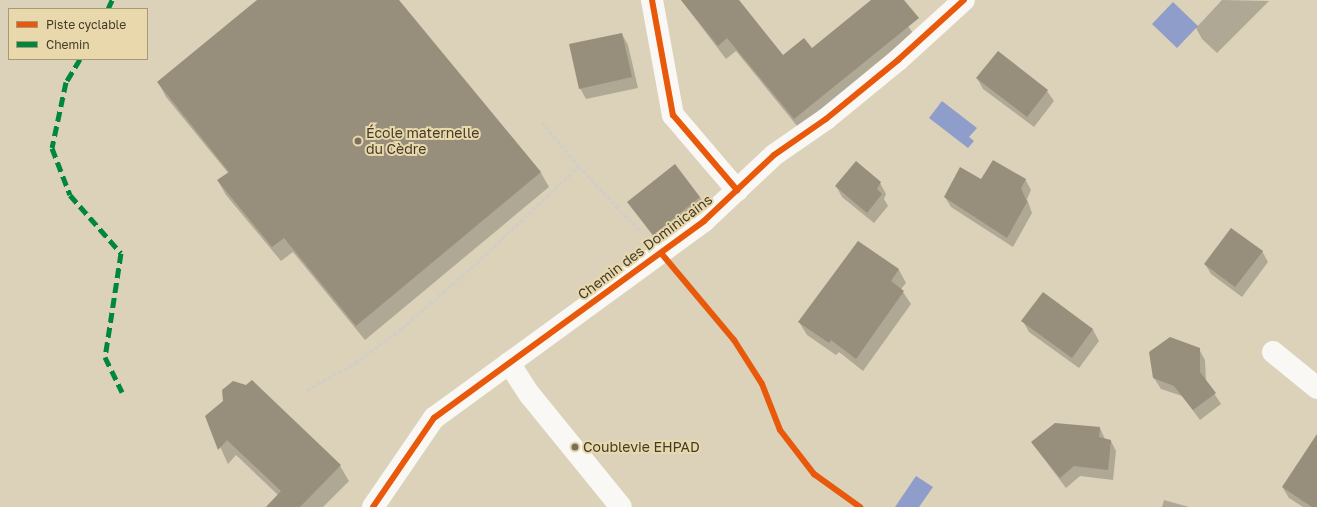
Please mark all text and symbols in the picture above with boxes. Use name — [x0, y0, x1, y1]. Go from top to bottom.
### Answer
legend — [8, 8, 148, 60]
text: Piste cyclable — [46, 17, 126, 32]
text: Chemin — [46, 37, 90, 52]
place label: École maternelle du Cèdre — [366, 125, 479, 158]
marker: École maternelle du Cèdre — [353, 136, 363, 146]
street label: Chemin des Dominicains — [574, 191, 716, 303]
place label: Coublevie EHPAD — [583, 439, 700, 455]
marker: Coublevie EHPAD — [570, 442, 580, 452]

